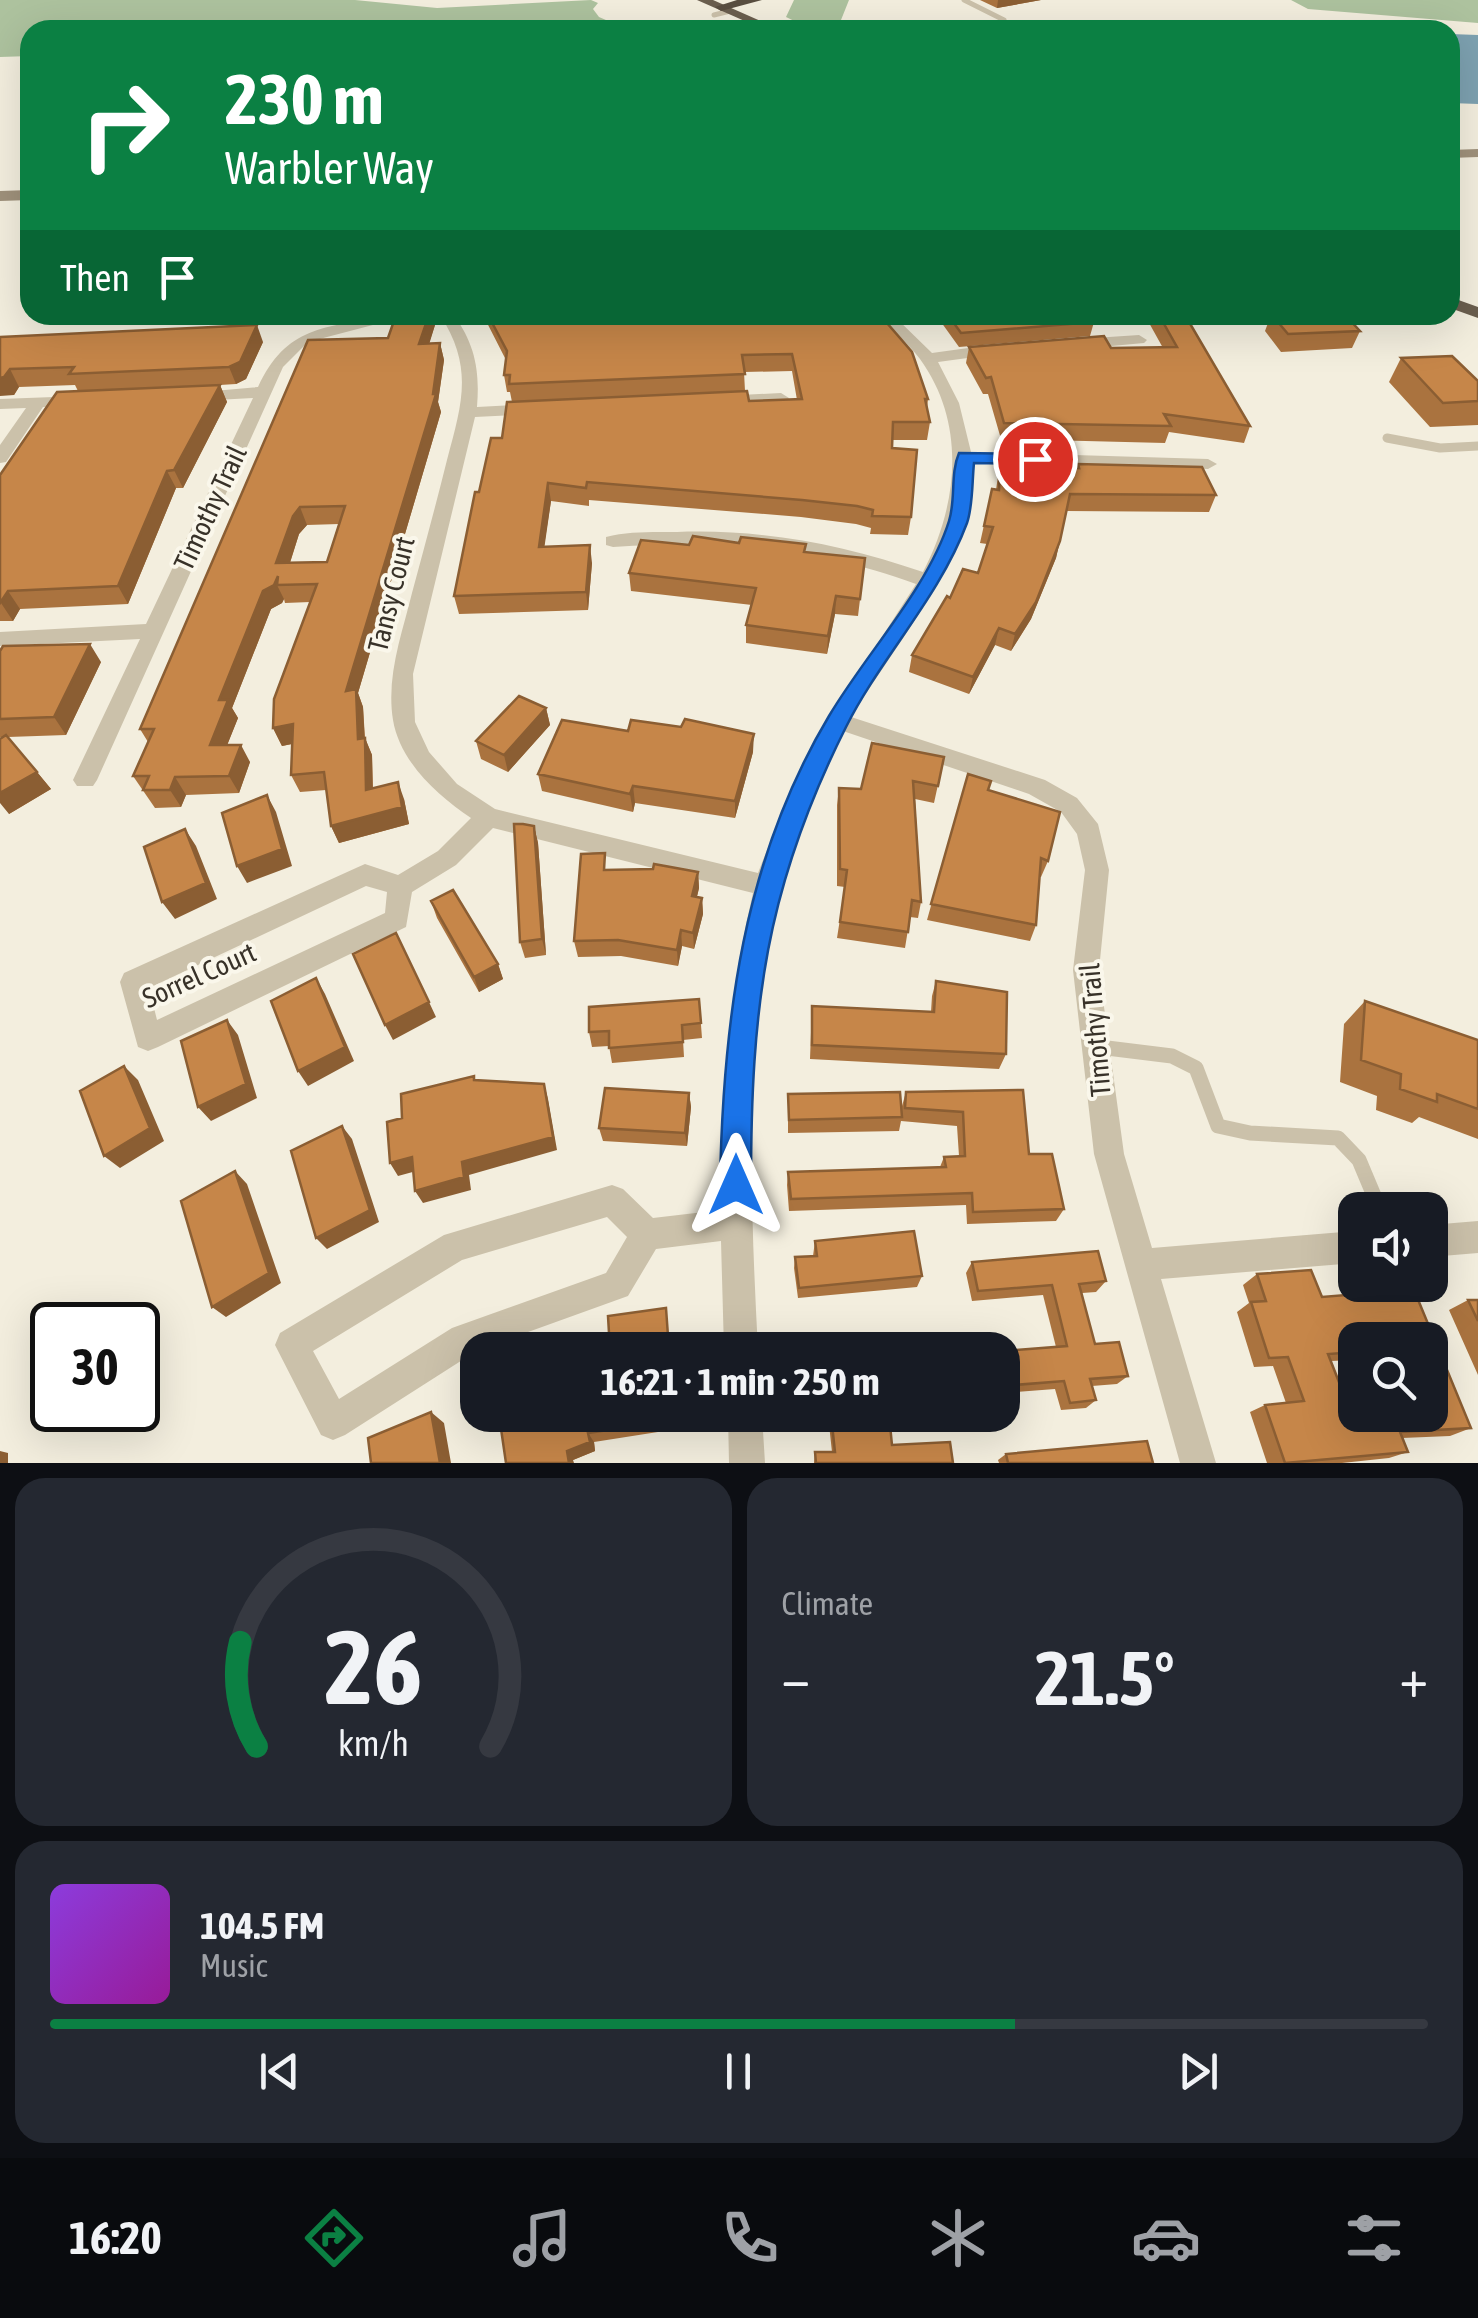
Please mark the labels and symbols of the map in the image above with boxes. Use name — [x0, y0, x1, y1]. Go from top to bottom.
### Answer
pin — [993, 417, 1078, 502]
street label: Timothy Trail — [167, 440, 253, 575]
street label: Tansy Court — [361, 533, 421, 655]
street label: Sorrel Court — [137, 936, 261, 1014]
street label: Timothy Trail — [1073, 961, 1117, 1098]
position arrow — [684, 1133, 788, 1237]
speed limit sign: 30 — [30, 1302, 160, 1432]

